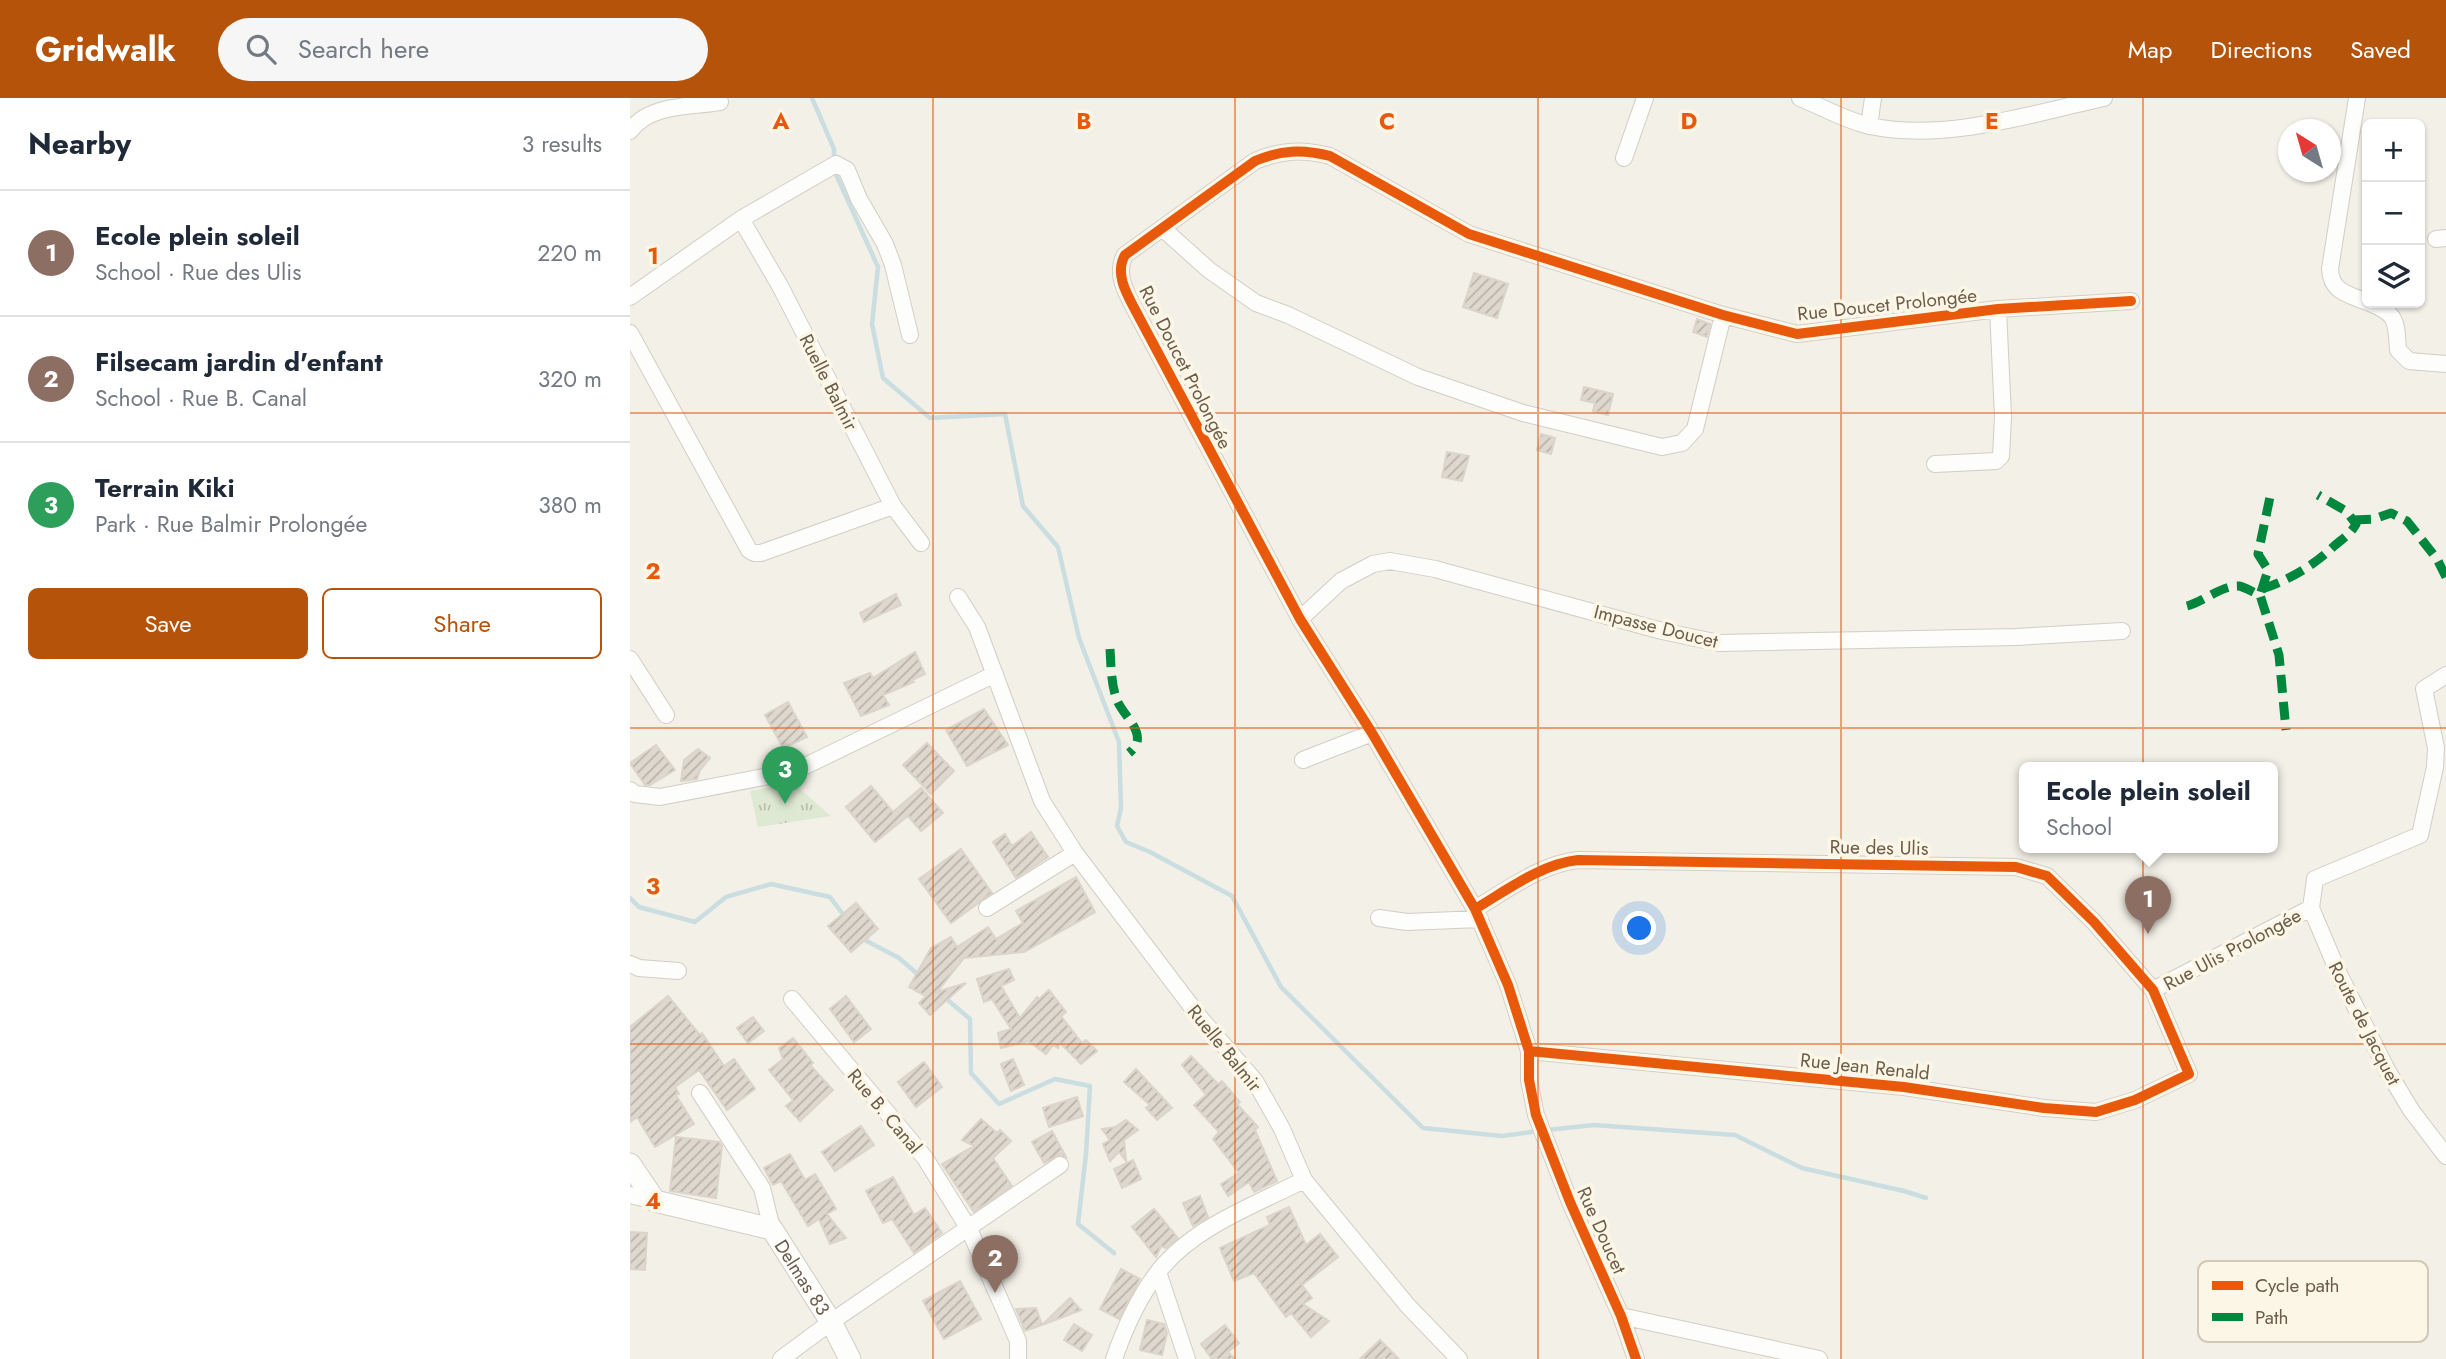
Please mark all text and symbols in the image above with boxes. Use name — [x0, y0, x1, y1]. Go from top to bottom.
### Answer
search box — [218, 18, 708, 81]
text: Gridwalk — [35, 26, 176, 73]
icon: search — [242, 30, 280, 68]
text: Search here — [298, 30, 429, 68]
text: Map — [2128, 32, 2173, 67]
text: Directions — [2211, 32, 2312, 67]
text: Saved — [2350, 32, 2411, 67]
text: A — [772, 104, 790, 138]
text: B — [1076, 104, 1092, 138]
text: C — [1379, 104, 1395, 138]
text: D — [1681, 104, 1698, 138]
text: E — [1985, 104, 1999, 138]
north arrow — [2278, 119, 2341, 182]
map controls — [2362, 119, 2425, 308]
button: + — [2362, 119, 2425, 182]
text: Nearby — [28, 122, 131, 165]
text: 3 results — [522, 127, 602, 161]
button: − — [2362, 182, 2425, 245]
text: Ecole plein soleil — [95, 217, 300, 255]
text: 1 — [45, 236, 57, 270]
text: 220 m — [537, 236, 602, 270]
text: 1 — [647, 239, 659, 273]
button: layers — [2362, 245, 2425, 308]
text: School · Rue des Ulis — [95, 255, 302, 289]
street label: Rue Doucet Prolongée — [1133, 281, 1239, 454]
street label: Rue Doucet Prolongée — [1796, 282, 1978, 327]
street label: Ruelle Balmir — [793, 329, 865, 436]
text: Filsecam jardin d'enfant — [95, 343, 383, 381]
text: 2 — [43, 362, 59, 396]
text: 320 m — [538, 362, 602, 396]
text: School · Rue B. Canal — [95, 381, 307, 415]
text: Terrain Kiki — [95, 469, 235, 507]
text: 3 — [44, 488, 58, 522]
text: 380 m — [538, 488, 602, 522]
text: Park · Rue Balmir Prolongée — [95, 507, 367, 541]
text: 2 — [645, 554, 661, 588]
button: Save — [28, 588, 308, 659]
button: Share — [322, 588, 602, 659]
street label: Impasse Doucet — [1591, 598, 1721, 655]
pin: 3 — [762, 746, 808, 804]
popup — [2019, 762, 2278, 853]
text: Ecole plein soleil — [2046, 772, 2251, 810]
text: School — [2046, 810, 2112, 844]
street label: Rue des Ulis — [1829, 833, 1929, 862]
text: 3 — [646, 869, 660, 903]
pin: 1 — [2125, 876, 2171, 934]
street label: Rue Ulis Prolongée — [2159, 902, 2306, 997]
your location — [1622, 911, 1656, 945]
street label: Route de Jacquet — [2322, 957, 2407, 1090]
street label: Ruelle Balmir — [1181, 999, 1268, 1098]
street label: Rue Jean Renald — [1799, 1046, 1931, 1087]
street label: Rue B. Canal — [841, 1063, 928, 1160]
street label: Rue Doucet — [1570, 1182, 1633, 1278]
text: 4 — [645, 1184, 661, 1218]
street label: Delmas 83 — [768, 1234, 836, 1321]
pin: 2 — [972, 1235, 1018, 1293]
legend — [2198, 1261, 2428, 1342]
text: Cycle path — [2255, 1272, 2340, 1299]
text: Path — [2255, 1304, 2289, 1331]

